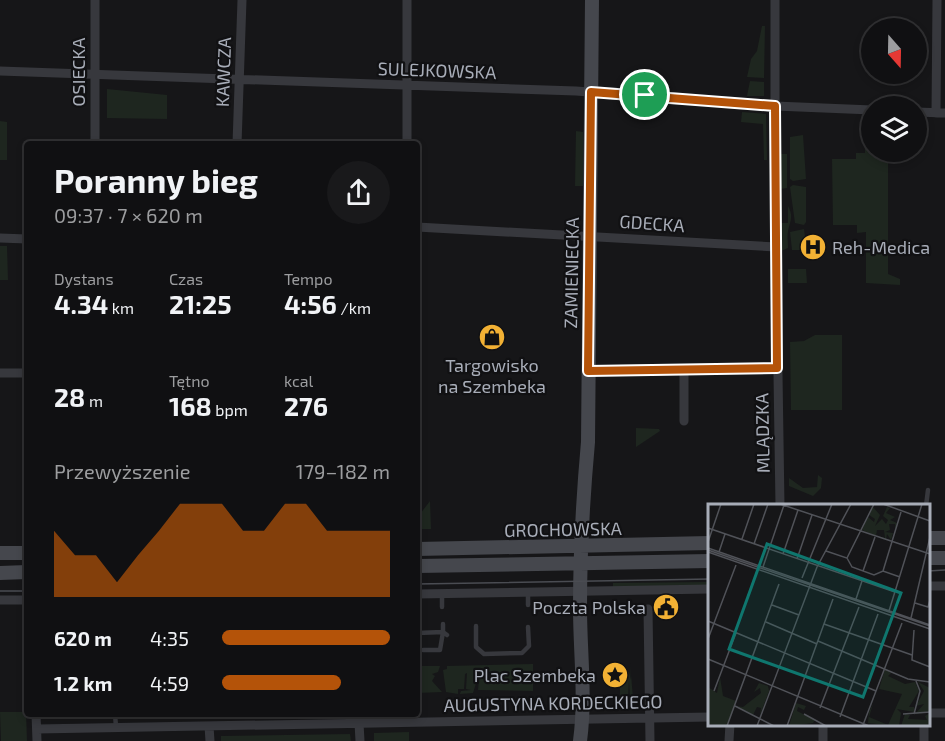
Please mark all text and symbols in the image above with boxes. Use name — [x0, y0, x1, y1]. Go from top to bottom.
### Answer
north arrow — [861, 18, 927, 84]
map controls — [861, 18, 927, 162]
street label: KAWCZA — [211, 36, 235, 107]
street label: OSIECKA — [67, 37, 89, 106]
street label: SULEJKOWSKA — [377, 57, 498, 83]
pin — [619, 69, 670, 120]
icon: arrive — [628, 78, 661, 111]
button: layers — [861, 96, 927, 162]
text: Poranny bieg — [54, 160, 258, 200]
button: share — [327, 161, 390, 224]
text: 09:37 · 7 × 620 m — [54, 203, 203, 227]
street label: GDECKA — [619, 210, 686, 236]
street label: ZAMIENIECKA — [559, 216, 583, 329]
hospital icon: Reh-Medica — [798, 232, 828, 262]
place label: Reh-Medica — [832, 236, 930, 258]
text: Dystans — [54, 269, 114, 288]
text: Czas — [169, 269, 203, 288]
text: Tempo — [284, 269, 332, 288]
text: 4.34 — [54, 288, 108, 319]
text: 21:25 — [169, 288, 231, 319]
text: 4:56 — [284, 288, 337, 319]
text: km — [108, 298, 134, 317]
text: /km — [337, 298, 371, 317]
shop icon: Targowisko na Szembeka — [477, 322, 507, 352]
place label: Targowisko na Szembeka — [438, 354, 546, 397]
text: Tętno — [169, 371, 210, 390]
text: kcal — [284, 371, 313, 390]
text: 28 — [54, 381, 85, 412]
text: 168 — [169, 390, 212, 421]
text: 276 — [284, 390, 328, 421]
text: m — [85, 391, 103, 410]
street label: MLĄDZKA — [750, 392, 774, 473]
text: bpm — [212, 400, 248, 419]
text: Przewyższenie — [54, 459, 190, 483]
text: 179–182 m — [296, 459, 390, 483]
inset map — [708, 504, 930, 726]
street label: GROCHOWSKA — [504, 517, 623, 541]
public building icon: Poczta Polska — [651, 592, 681, 622]
place label: Poczta Polska — [532, 596, 646, 618]
text: 620 m — [54, 626, 112, 650]
text: 4:35 — [150, 626, 189, 650]
place icon: Plac Szembeka — [600, 660, 630, 690]
place label: Plac Szembeka — [474, 664, 596, 686]
text: 1.2 km — [54, 671, 112, 695]
text: 4:59 — [150, 671, 189, 695]
street label: AUGUSTYNA KORDECKIEGO — [443, 690, 663, 716]

